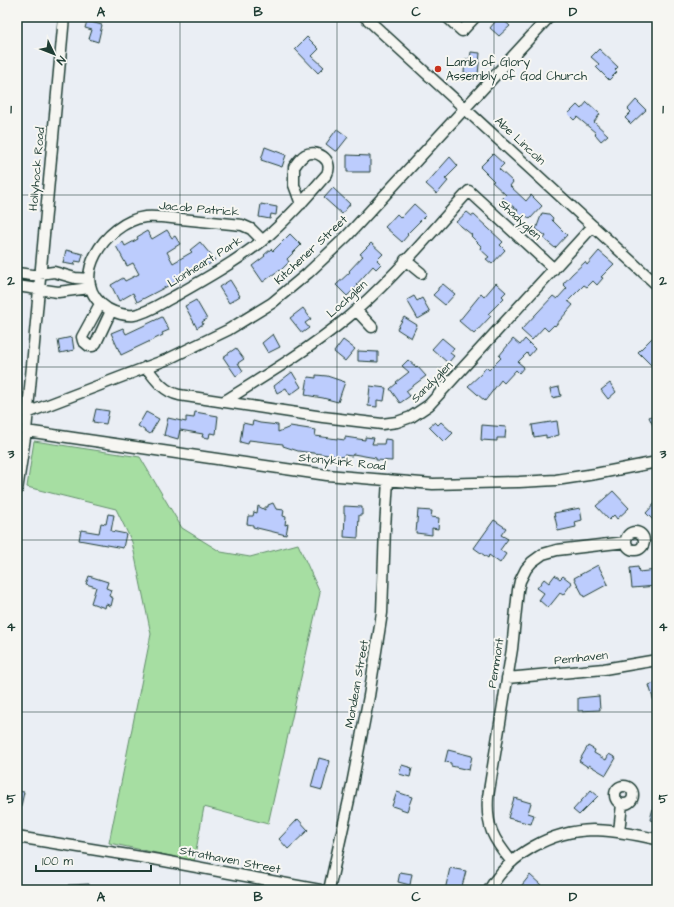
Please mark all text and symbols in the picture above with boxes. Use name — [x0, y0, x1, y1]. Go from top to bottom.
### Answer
text: A — [97, 3, 106, 21]
text: B — [253, 3, 263, 21]
text: C — [411, 3, 421, 21]
text: D — [569, 3, 578, 21]
north arrow — [34, 34, 74, 74]
text: N — [53, 53, 69, 68]
place label: Lamb of Glory Assembly of God Church — [446, 54, 587, 86]
marker: Lamb of Glory Assembly of God Church — [433, 64, 443, 74]
text: 1 — [10, 100, 12, 118]
text: 1 — [662, 100, 664, 118]
street label: Abe Lincoln — [491, 113, 549, 169]
street label: Hollyhock Road — [25, 126, 50, 212]
street label: Shadyglen — [494, 196, 545, 245]
street label: Jacob Patrick — [158, 197, 240, 221]
street label: Kitchener Street — [270, 211, 352, 289]
street label: Lionheart Park — [164, 232, 246, 292]
text: 2 — [6, 272, 15, 290]
text: 2 — [658, 272, 667, 290]
street label: Lochglen — [323, 276, 372, 323]
street label: Sandyglen — [407, 357, 458, 408]
text: 3 — [7, 445, 15, 463]
text: 3 — [659, 445, 667, 463]
street label: Stonykirk Road — [298, 449, 386, 476]
text: 4 — [7, 618, 16, 636]
text: 4 — [659, 618, 668, 636]
street label: Pemmont — [484, 637, 508, 689]
street label: Mondean Street — [341, 638, 373, 729]
street label: Pemhaven — [553, 647, 609, 669]
text: 5 — [6, 790, 16, 808]
text: 5 — [658, 790, 668, 808]
street label: Strathaven Street — [178, 842, 282, 878]
scale bar — [36, 847, 151, 873]
text: 100 m — [42, 853, 73, 870]
text: A — [97, 888, 106, 906]
text: B — [253, 888, 263, 906]
text: C — [411, 888, 421, 906]
text: D — [569, 888, 578, 906]

